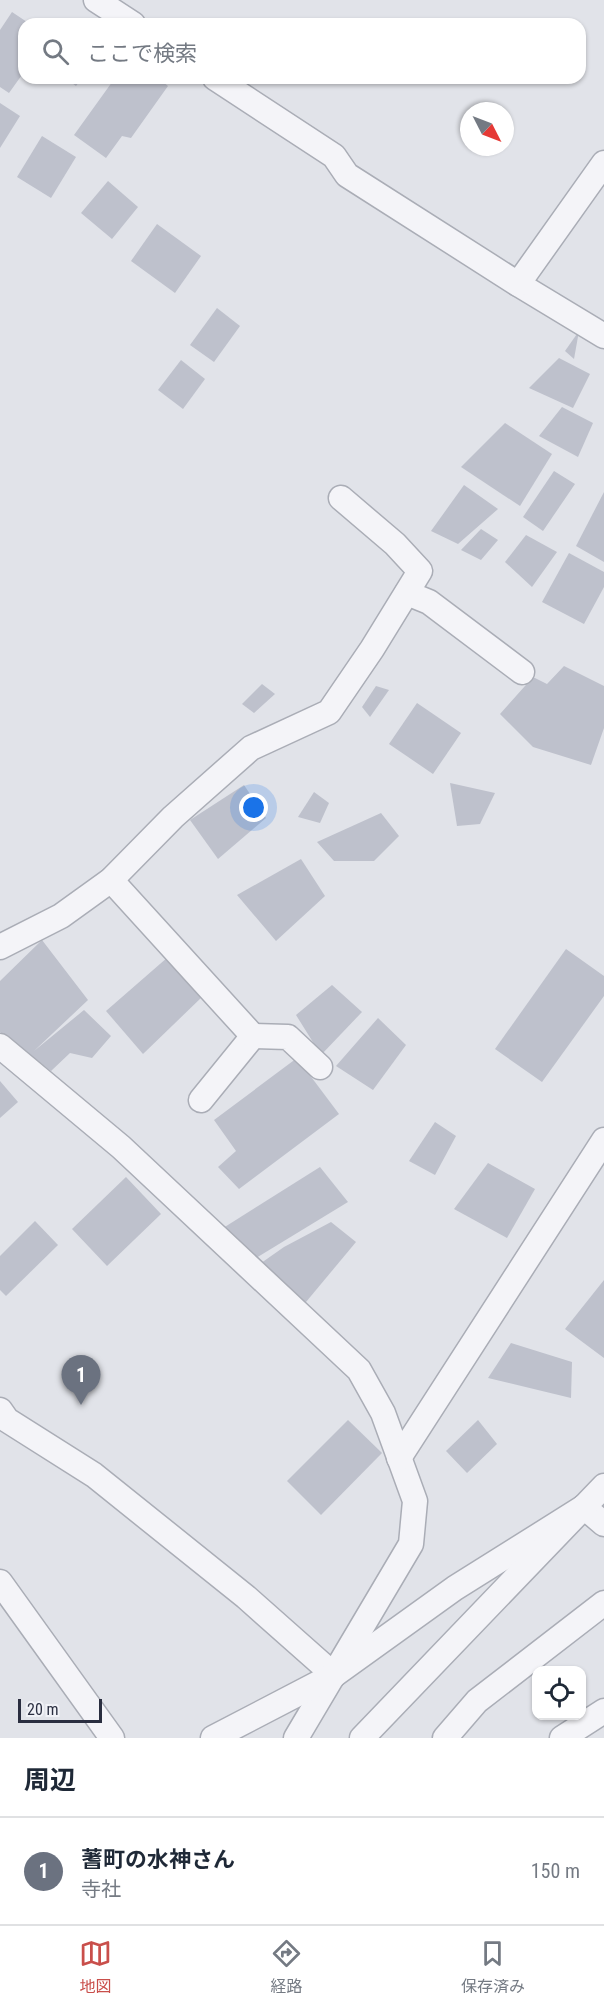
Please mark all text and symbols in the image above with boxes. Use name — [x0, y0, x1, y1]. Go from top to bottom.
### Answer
search box — [18, 18, 586, 84]
icon: search — [39, 35, 72, 68]
text: ここで検索 — [87, 41, 197, 66]
north arrow — [460, 102, 514, 156]
your location — [239, 793, 268, 822]
pin: 1 — [62, 1356, 100, 1405]
map controls — [532, 1666, 586, 1720]
button: locate — [532, 1666, 586, 1720]
scale bar — [18, 1696, 102, 1724]
text: 20 m — [27, 1700, 59, 1719]
text: 周辺 — [24, 1765, 76, 1795]
text: 蓍町の水神さん — [81, 1847, 235, 1872]
text: 1 — [38, 1859, 49, 1883]
text: 150 m — [531, 1859, 580, 1883]
text: 寺社 — [81, 1877, 121, 1901]
tab: 地図 — [79, 1937, 112, 1997]
tab: 経路 — [270, 1937, 303, 1997]
tab: 保存済み — [461, 1937, 525, 1997]

